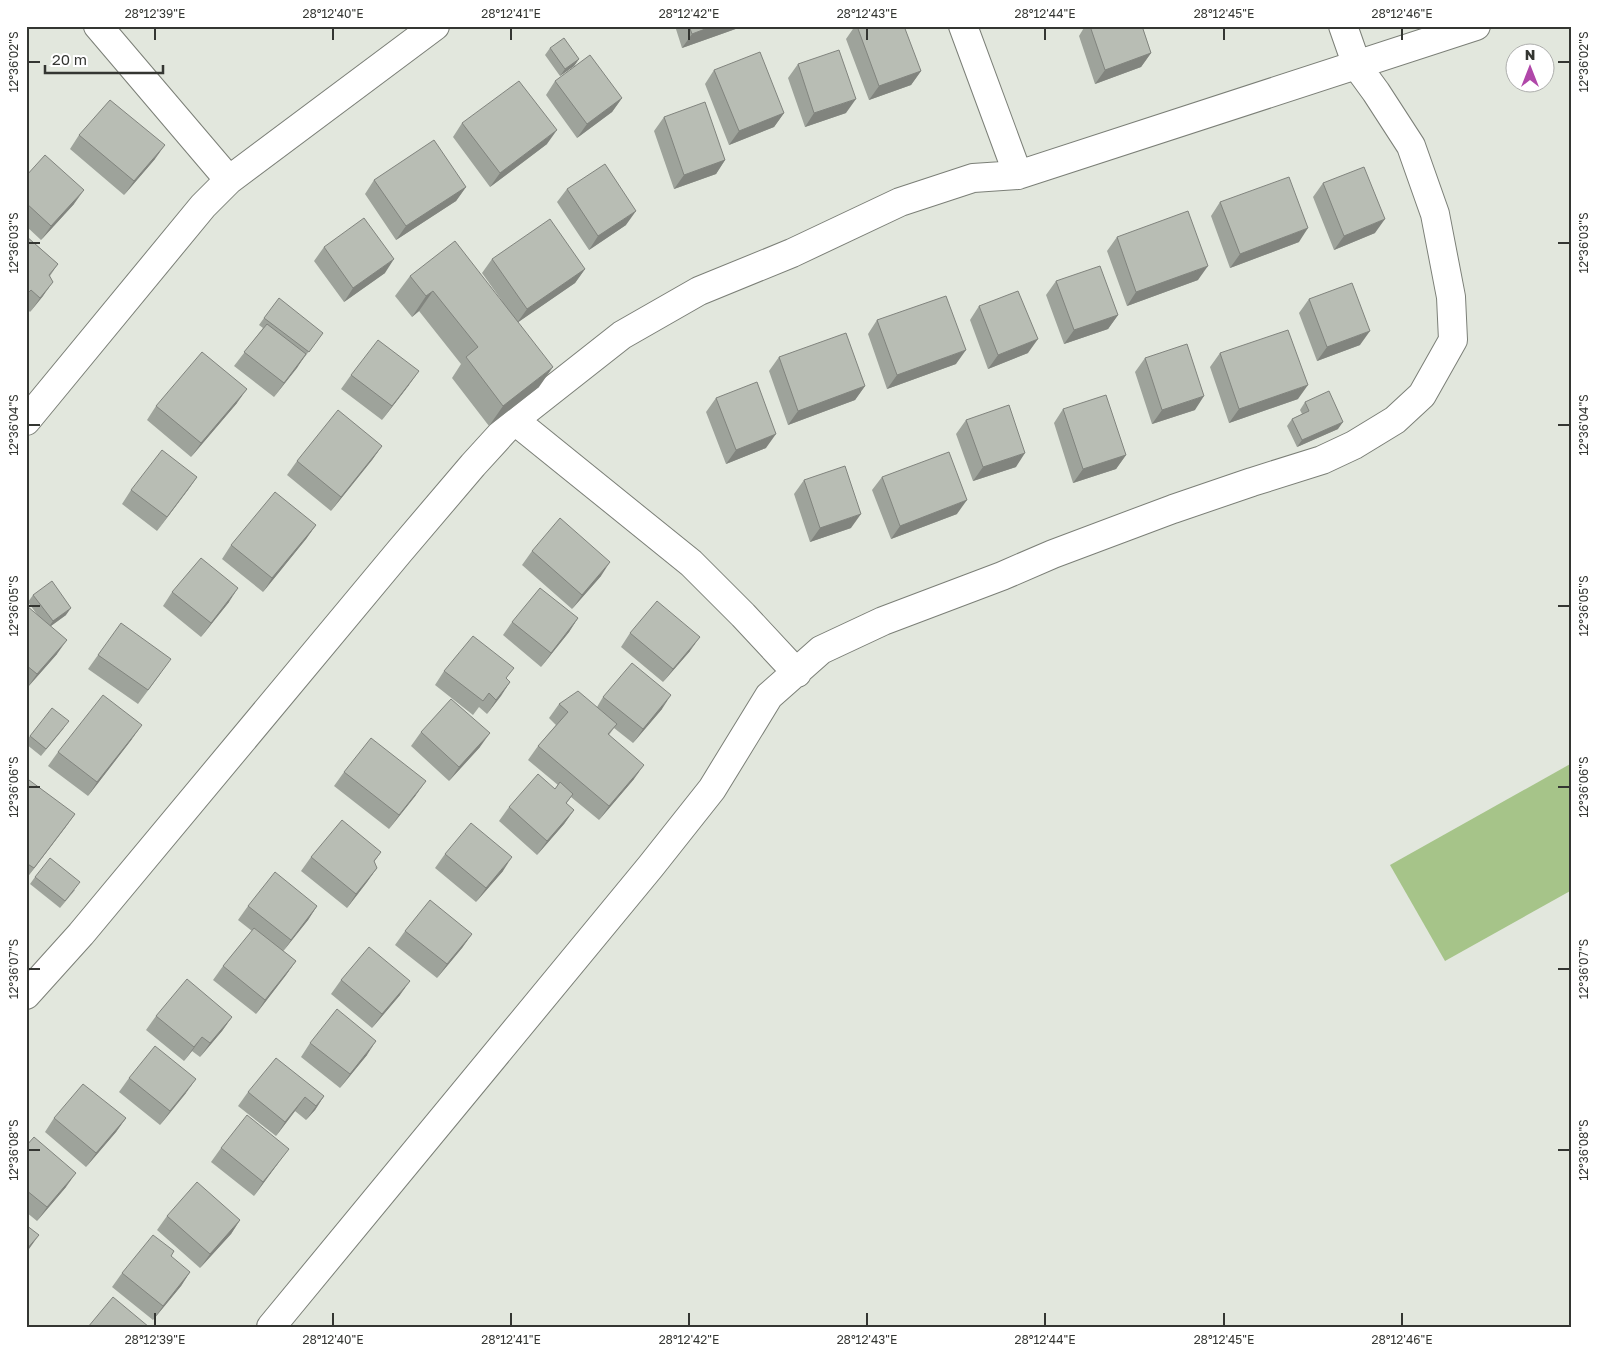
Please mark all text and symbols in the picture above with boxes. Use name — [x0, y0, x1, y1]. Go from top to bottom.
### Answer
text: 28°12'39"E — [125, 6, 185, 21]
text: 28°12'40"E — [302, 6, 364, 21]
text: 28°12'41"E — [481, 6, 541, 21]
text: 28°12'42"E — [659, 6, 719, 21]
text: 28°12'43"E — [837, 6, 897, 21]
text: 28°12'44"E — [1014, 6, 1076, 21]
text: 28°12'45"E — [1194, 6, 1254, 21]
text: 28°12'46"E — [1372, 6, 1432, 21]
text: 12°36'02"S — [6, 31, 21, 93]
text: 12°36'02"S — [1576, 31, 1591, 93]
scale bar — [45, 42, 162, 74]
north arrow — [1506, 42, 1556, 92]
text: N — [1525, 46, 1535, 63]
text: 20 m — [52, 50, 87, 68]
text: 12°36'03"S — [6, 212, 21, 274]
text: 12°36'03"S — [1576, 212, 1591, 274]
text: 12°36'04"S — [6, 394, 21, 456]
text: 12°36'04"S — [1576, 394, 1591, 456]
text: 12°36'05"S — [6, 575, 21, 637]
text: 12°36'05"S — [1576, 575, 1591, 637]
text: 12°36'06"S — [6, 756, 21, 818]
text: 12°36'06"S — [1576, 756, 1591, 818]
text: 12°36'07"S — [6, 938, 21, 999]
text: 12°36'07"S — [1576, 938, 1591, 999]
text: 12°36'08"S — [6, 1119, 21, 1181]
text: 12°36'08"S — [1576, 1119, 1591, 1181]
text: 28°12'39"E — [125, 1332, 185, 1347]
text: 28°12'40"E — [302, 1332, 364, 1347]
text: 28°12'41"E — [481, 1332, 541, 1347]
text: 28°12'42"E — [659, 1332, 719, 1347]
text: 28°12'43"E — [837, 1332, 897, 1347]
text: 28°12'44"E — [1014, 1332, 1076, 1347]
text: 28°12'45"E — [1194, 1332, 1254, 1347]
text: 28°12'46"E — [1372, 1332, 1432, 1347]

